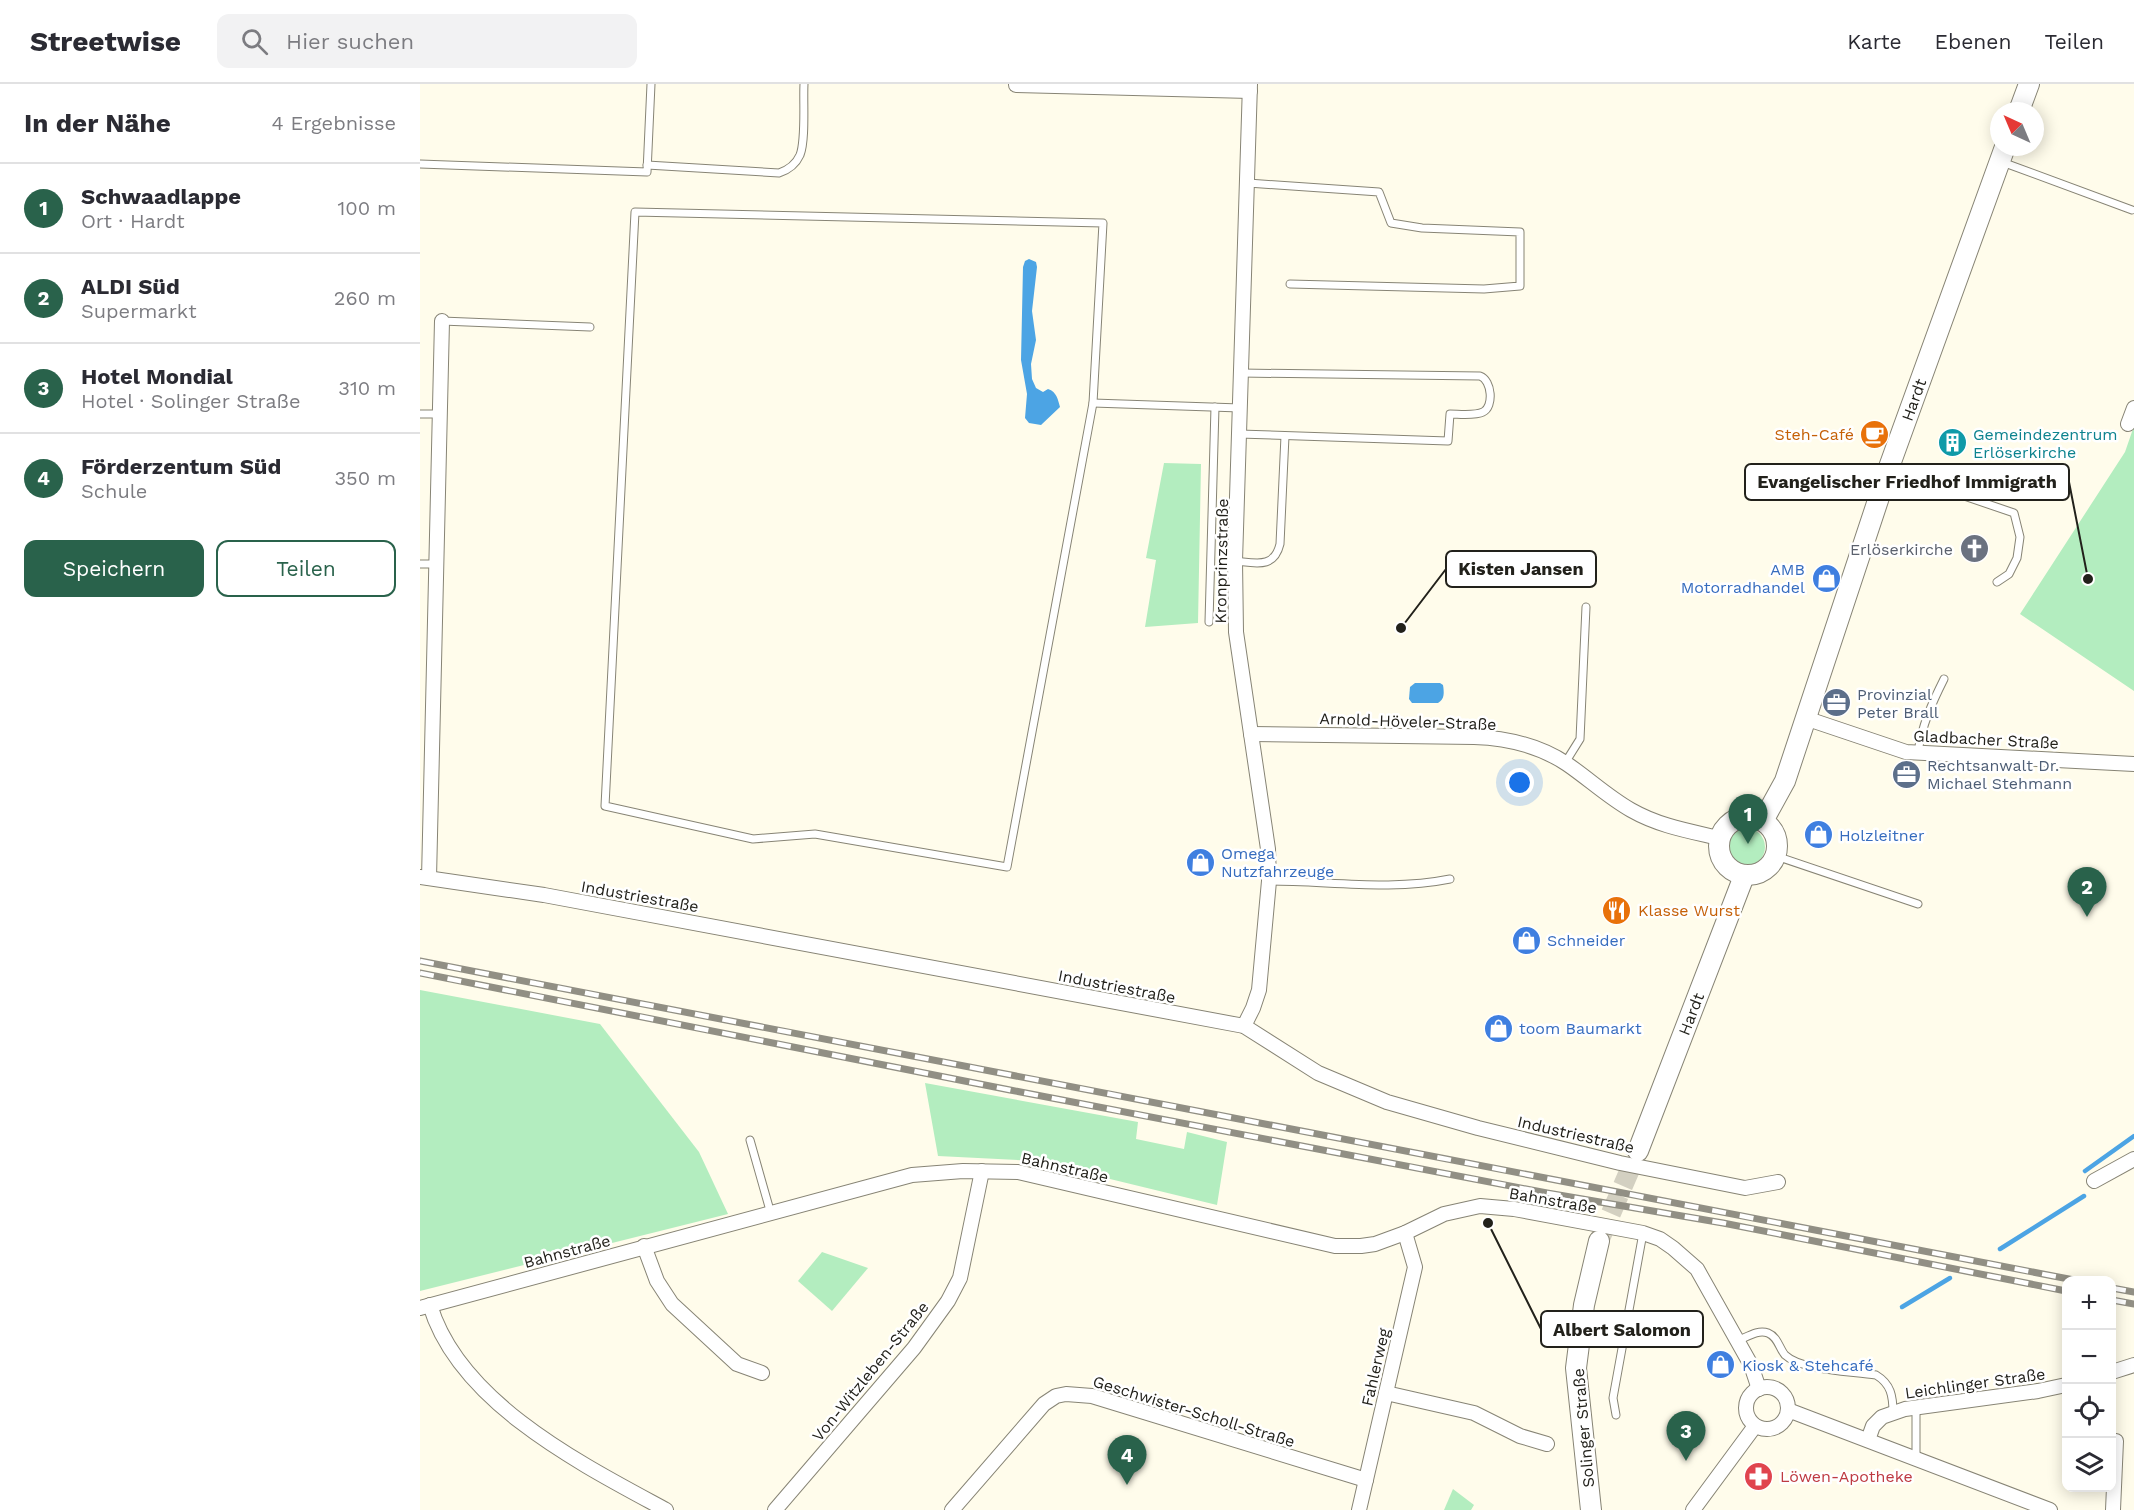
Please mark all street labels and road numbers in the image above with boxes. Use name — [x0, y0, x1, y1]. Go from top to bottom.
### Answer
street label: Hardt — [1898, 376, 1930, 424]
street label: Kronprinzstraße — [1211, 498, 1232, 624]
street label: Arnold-Höveler-Straße — [1319, 709, 1497, 734]
street label: Gladbacher Straße — [1913, 726, 2059, 753]
street label: Industriestraße — [580, 877, 700, 916]
street label: Industriestraße — [1057, 966, 1177, 1007]
street label: Hardt — [1675, 990, 1708, 1038]
street label: Industriestraße — [1516, 1112, 1636, 1157]
street label: Bahnstraße — [1019, 1148, 1110, 1187]
street label: Bahnstraße — [1507, 1183, 1598, 1218]
street label: Bahnstraße — [522, 1231, 613, 1272]
street label: Von-Witzleben-Straße — [808, 1298, 933, 1445]
street label: Fahlerweg — [1357, 1326, 1394, 1408]
street label: Leichlinger Straße — [1904, 1364, 2046, 1403]
street label: Solinger Straße — [1569, 1368, 1598, 1488]
street label: Geschwister-Scholl-Straße — [1091, 1372, 1297, 1451]

